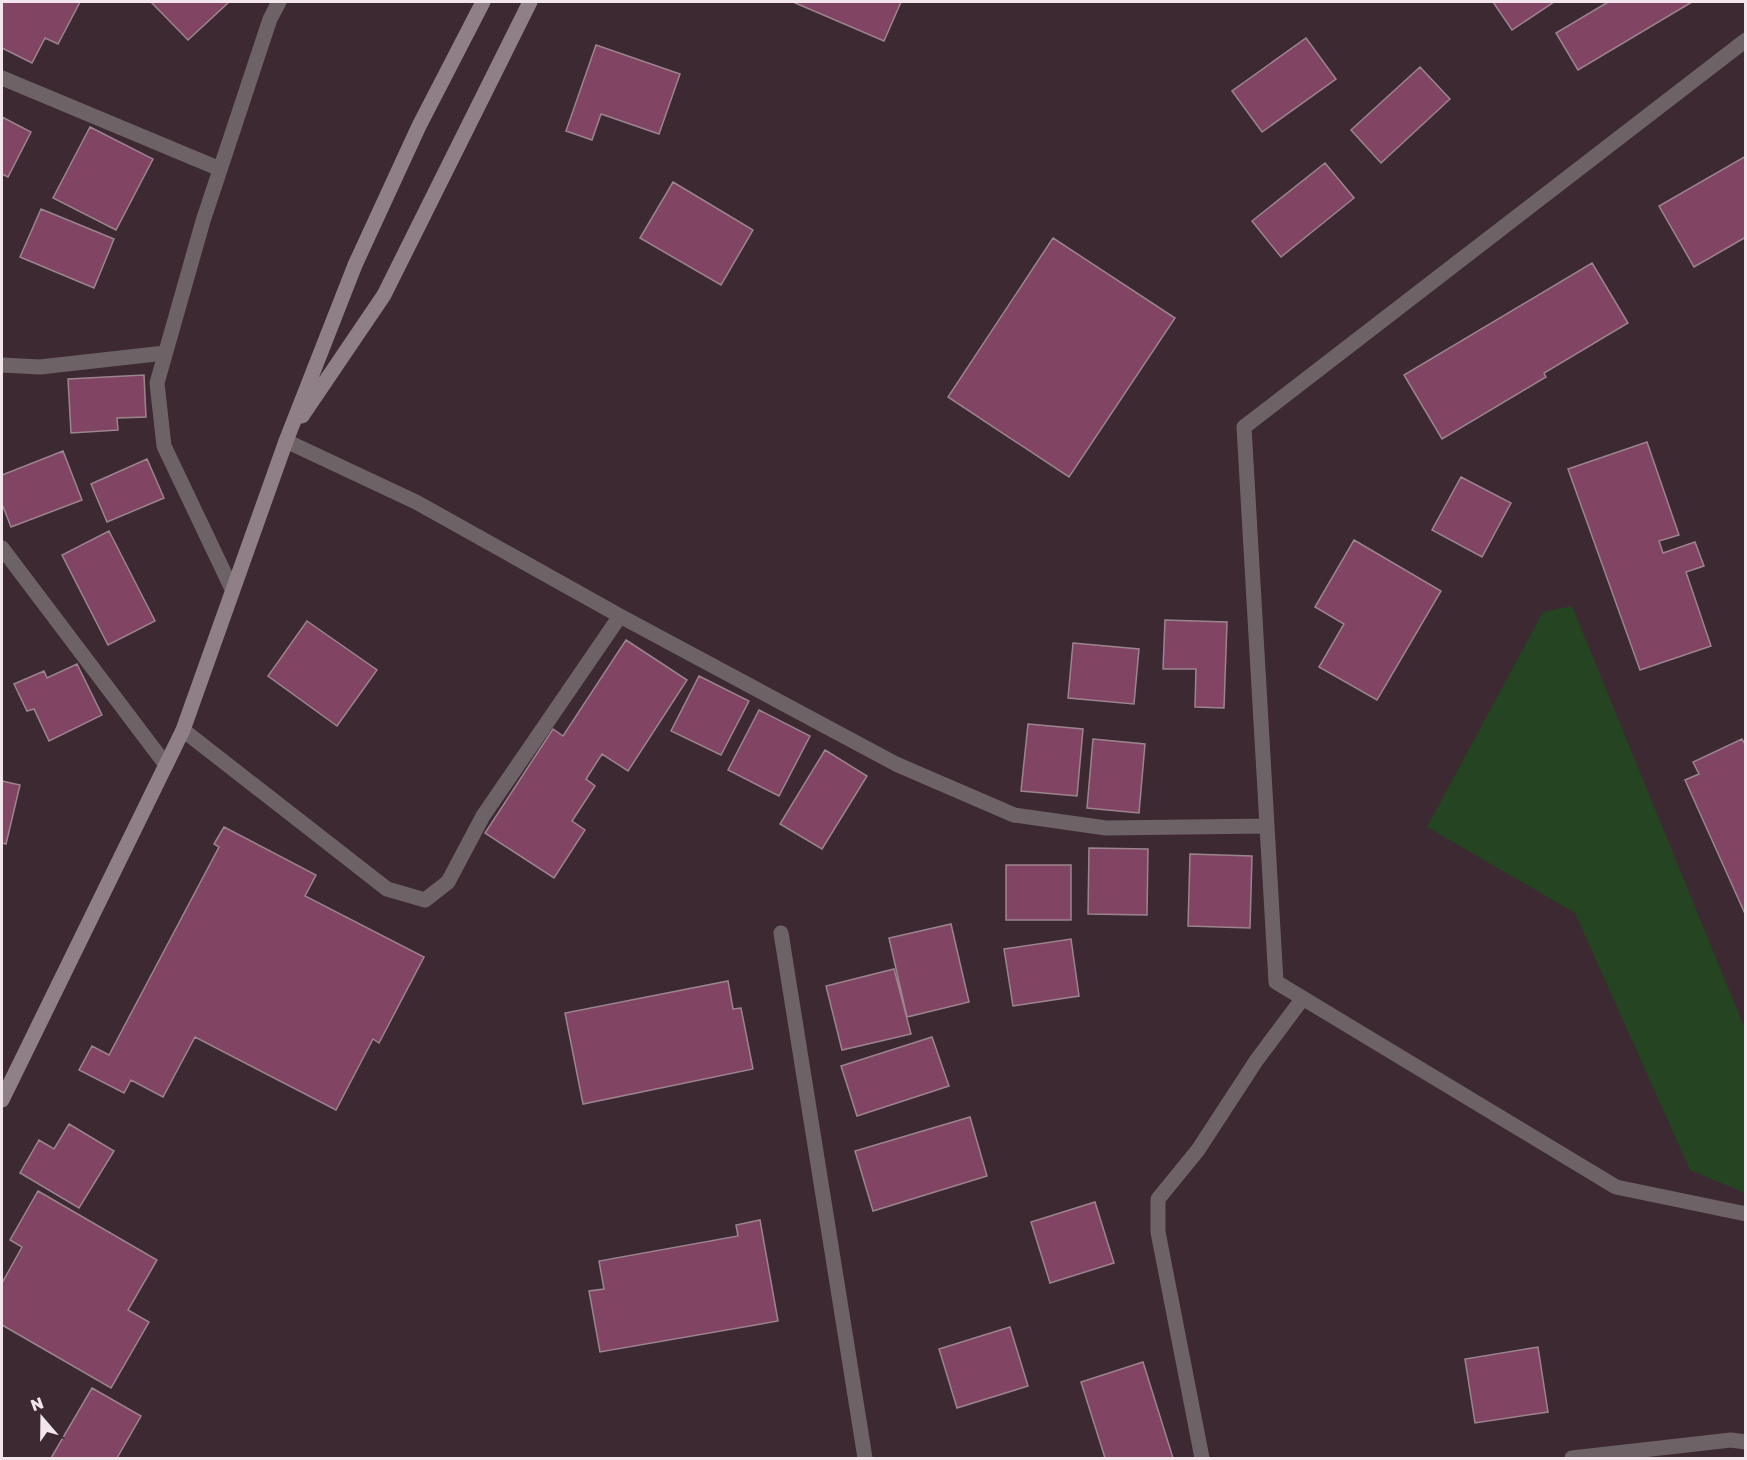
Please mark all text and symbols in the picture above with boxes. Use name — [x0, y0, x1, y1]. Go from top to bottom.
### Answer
north arrow — [12, 1388, 72, 1448]
text: N — [28, 1392, 46, 1415]

